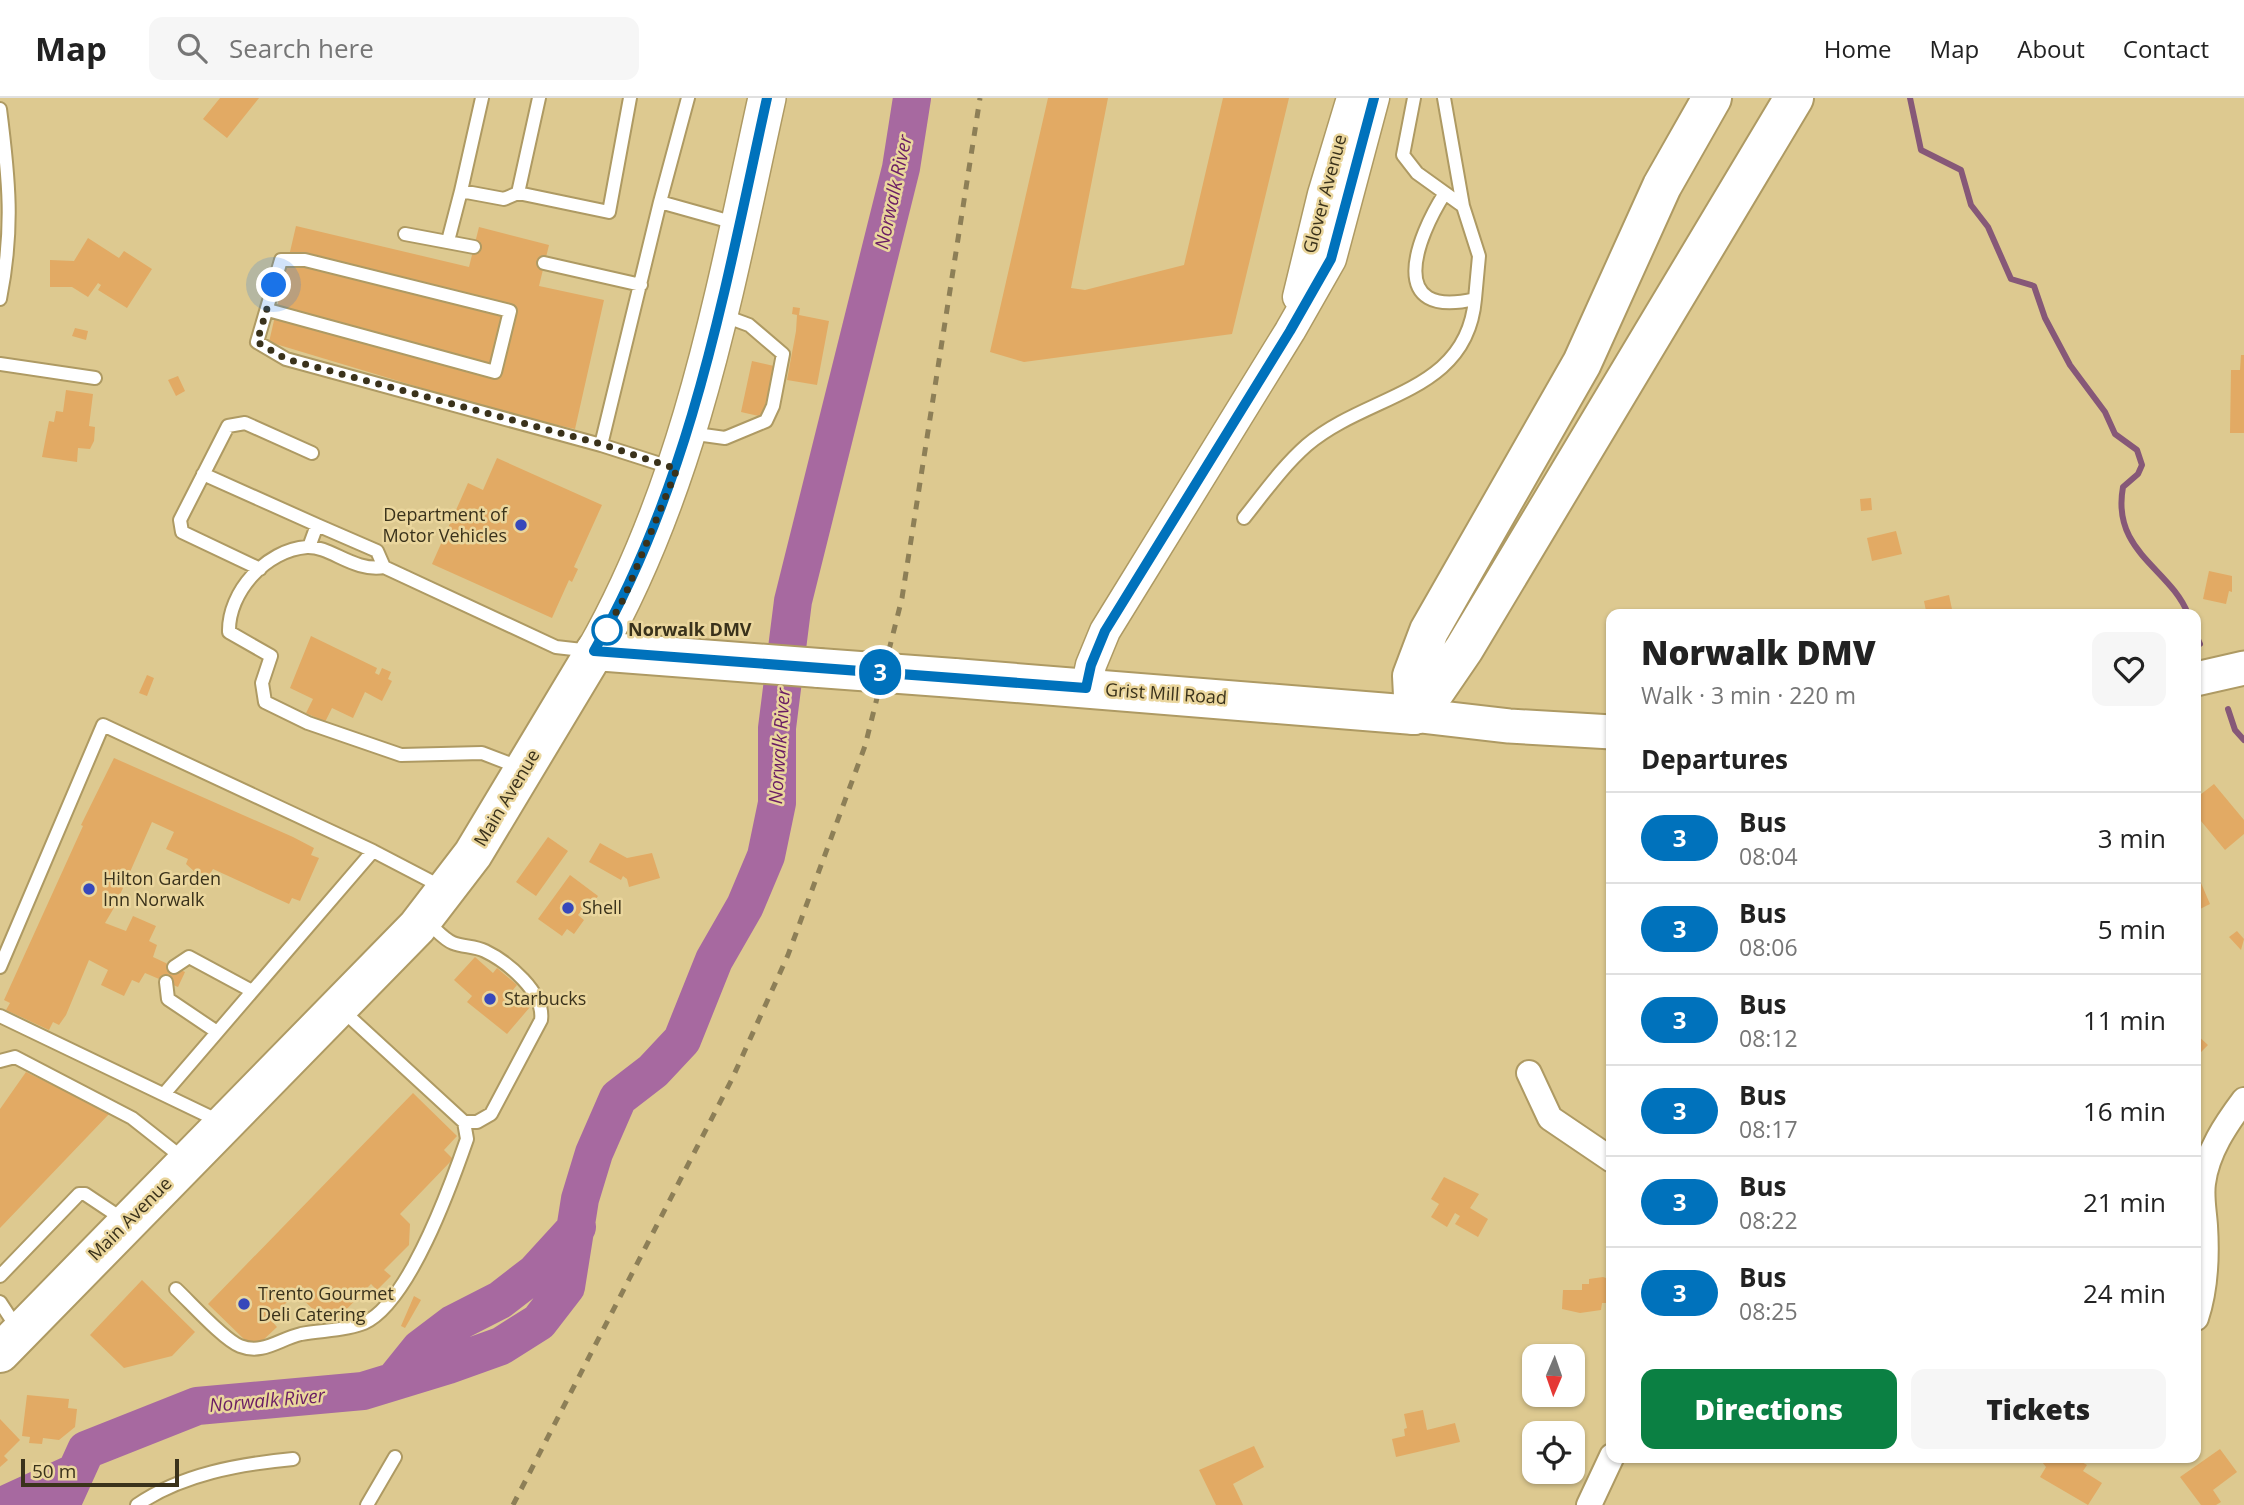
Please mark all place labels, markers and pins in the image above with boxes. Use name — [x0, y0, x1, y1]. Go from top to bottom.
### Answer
place label: Department of Motor Vehicles — [382, 502, 508, 547]
marker: Department of Motor Vehicles — [513, 517, 529, 533]
marker: Norwalk DMV — [592, 615, 622, 645]
place label: Norwalk DMV — [628, 617, 752, 641]
place label: Hilton Garden Inn Norwalk — [103, 866, 221, 911]
marker: Hilton Garden Inn Norwalk — [81, 881, 97, 897]
place label: Shell — [582, 895, 622, 919]
marker: Shell — [560, 900, 576, 916]
place label: Starbucks — [504, 986, 586, 1010]
marker: Starbucks — [482, 991, 498, 1007]
place label: Trento Gourmet Deli Catering — [258, 1281, 394, 1326]
marker: Trento Gourmet Deli Catering — [236, 1296, 252, 1312]

